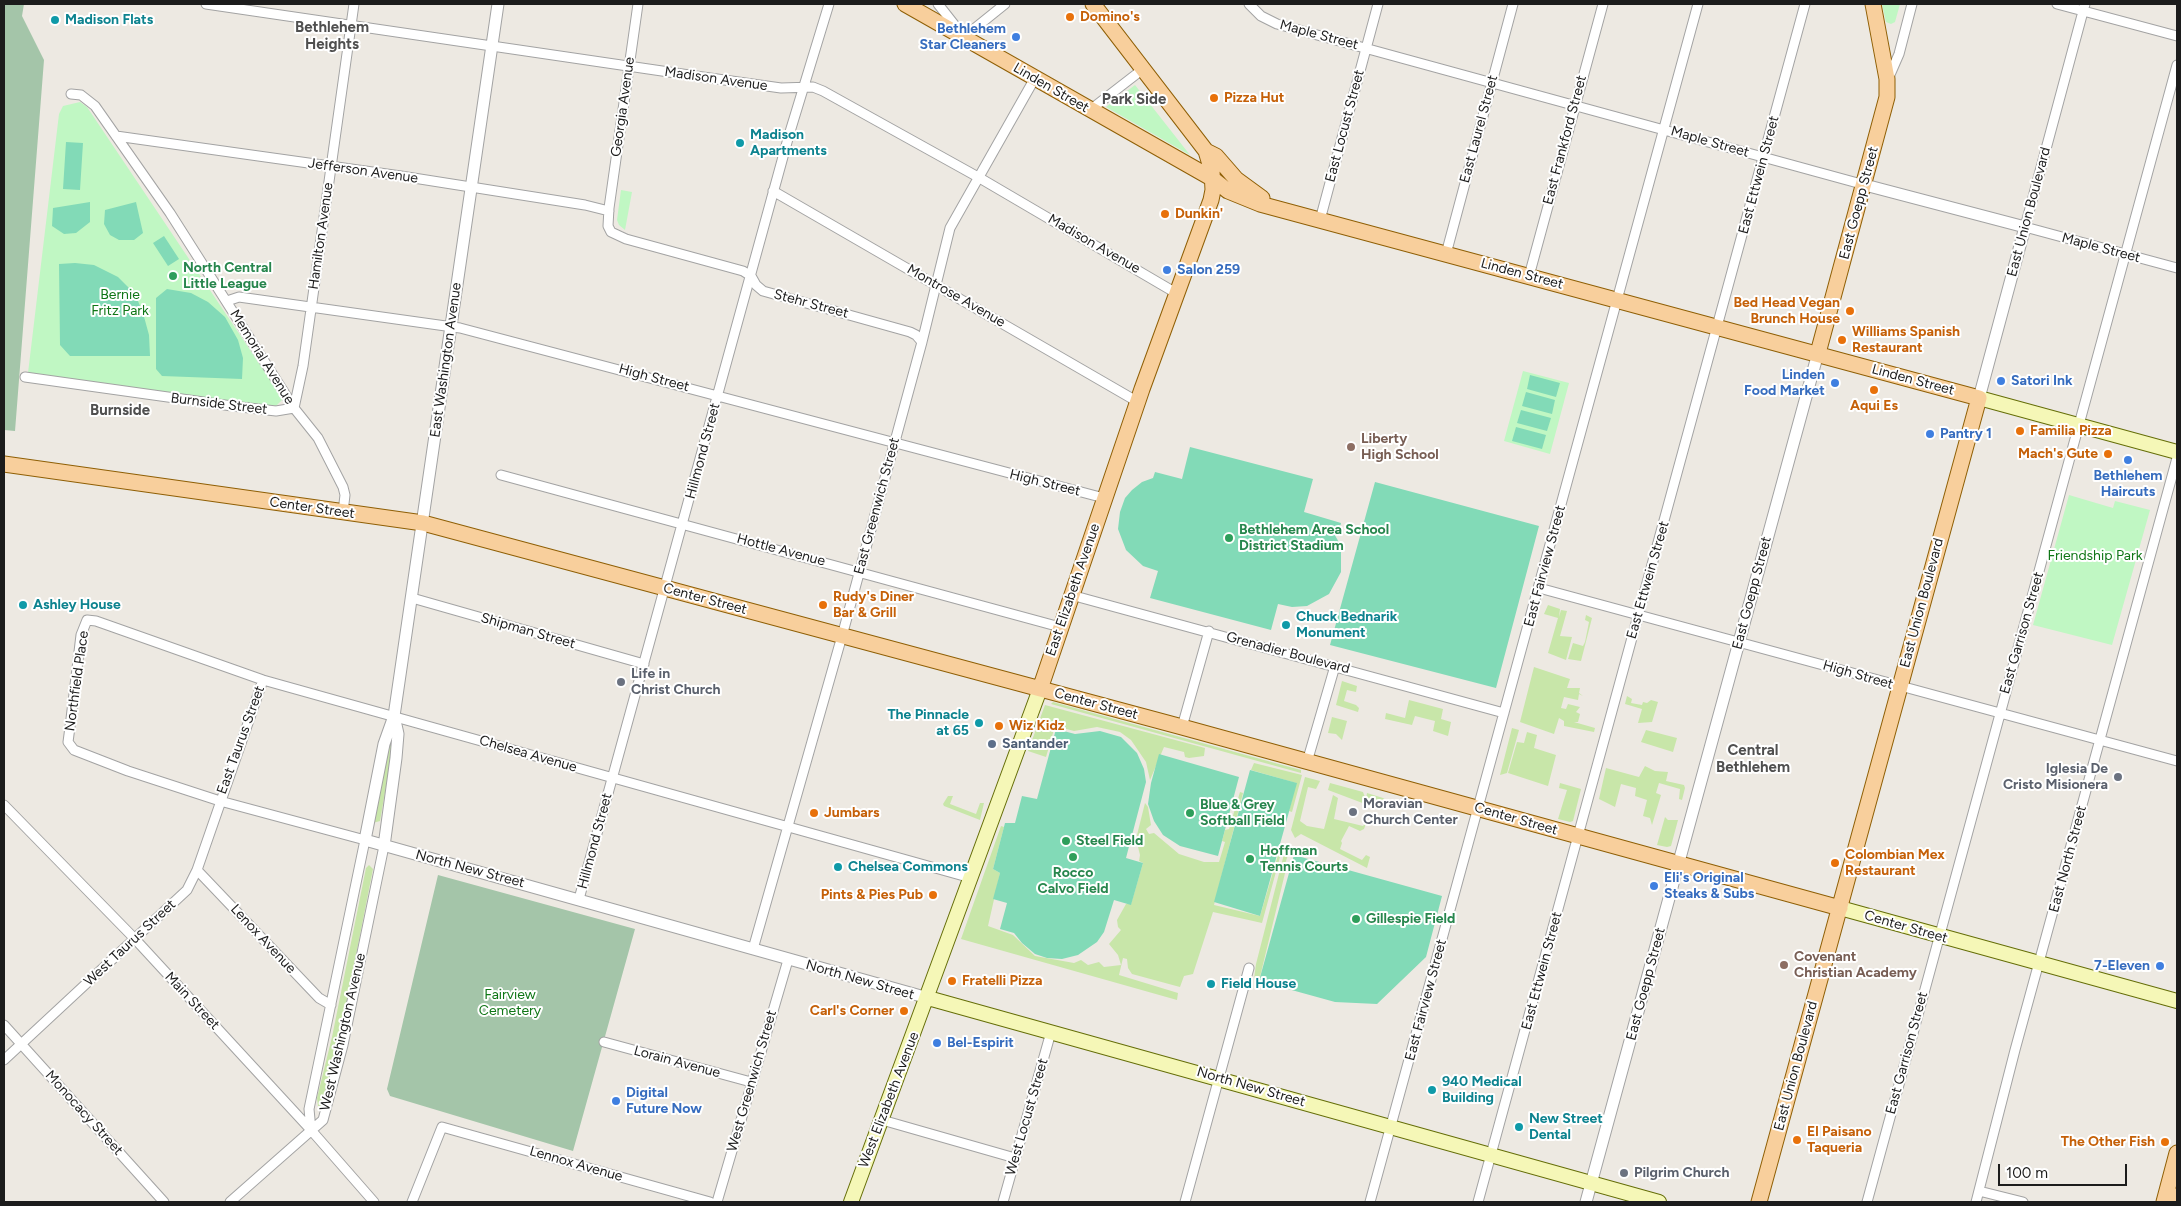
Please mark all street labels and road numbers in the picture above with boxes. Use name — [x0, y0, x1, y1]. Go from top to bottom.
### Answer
street label: Maple Street — [1278, 16, 1360, 54]
street label: Georgia Avenue — [608, 56, 638, 158]
street label: Linden Street — [1010, 60, 1092, 116]
street label: Madison Avenue — [663, 63, 769, 95]
street label: East Locust Street — [1322, 68, 1368, 184]
street label: East Laurel Street — [1457, 73, 1501, 185]
street label: East Frankford Street — [1540, 73, 1590, 207]
street label: East Ettwein Street — [1735, 114, 1783, 236]
street label: Maple Street — [1669, 123, 1751, 161]
street label: East Goepp Street — [1836, 145, 1882, 261]
street label: East Union Boulevard — [2004, 145, 2054, 279]
street label: Jefferson Avenue — [307, 155, 419, 187]
street label: Hamilton Avenue — [305, 181, 337, 291]
street label: Madison Avenue — [1045, 211, 1143, 277]
street label: Maple Street — [2060, 229, 2142, 267]
street label: Linden Street — [1479, 255, 1565, 293]
street label: Montrose Avenue — [904, 261, 1008, 331]
street label: East Washington Avenue — [427, 281, 465, 439]
street label: Stehr Street — [772, 286, 850, 322]
street label: Memorial Avenue — [226, 307, 298, 407]
street label: High Street — [617, 361, 691, 395]
street label: Linden Street — [1870, 361, 1956, 399]
street label: Burnside Street — [170, 390, 268, 418]
street label: Hillmond Street — [682, 401, 724, 501]
street label: East Greenwich Street — [851, 436, 903, 576]
street label: High Street — [1008, 466, 1082, 500]
street label: Center Street — [268, 494, 356, 522]
street label: East Fairview Street — [1521, 503, 1569, 629]
street label: East Ettwein Street — [1623, 519, 1673, 641]
street label: East Elizabeth Avenue — [1042, 522, 1104, 658]
street label: Hottle Avenue — [735, 530, 827, 570]
street label: East Goepp Street — [1729, 535, 1775, 651]
street label: East Union Boulevard — [1897, 536, 1947, 670]
street label: East Garrison Street — [1997, 570, 2047, 696]
street label: Center Street — [661, 580, 749, 618]
street label: Shipman Street — [479, 609, 577, 653]
street label: Grenadier Boulevard — [1224, 628, 1352, 678]
street label: Northfield Place — [62, 630, 92, 732]
street label: High Street — [1821, 657, 1895, 693]
street label: East Taurus Street — [214, 683, 268, 797]
street label: Center Street — [1052, 685, 1140, 723]
street label: Chelsea Avenue — [477, 732, 579, 776]
street label: Hillmond Street — [574, 791, 616, 891]
street label: Center Street — [1472, 799, 1560, 839]
street label: East North Street — [2046, 804, 2090, 914]
street label: North New Street — [414, 846, 526, 892]
street label: West Taurus Street — [81, 896, 179, 990]
street label: Lenox Avenue — [227, 901, 299, 977]
street label: Center Street — [1862, 907, 1950, 947]
street label: East Ettwein Street — [1518, 910, 1566, 1032]
street label: East Goepp Street — [1623, 926, 1669, 1042]
street label: East Fairview Street — [1402, 937, 1450, 1063]
street label: West Washington Avenue — [317, 951, 369, 1113]
street label: North New Street — [804, 956, 916, 1004]
street label: Main Street — [161, 969, 223, 1033]
street label: East Garrison Street — [1883, 990, 1931, 1116]
street label: East Union Boulevard — [1771, 999, 1821, 1133]
street label: West Greenwich Street — [724, 1008, 780, 1154]
street label: West Elizabeth Avenue — [855, 1030, 923, 1170]
street label: Lorain Avenue — [632, 1042, 722, 1082]
street label: West Locust Street — [1002, 1057, 1052, 1177]
street label: North New Street — [1195, 1063, 1307, 1111]
street label: Monocacy Street — [42, 1067, 126, 1159]
street label: Lennox Avenue — [528, 1143, 624, 1185]

